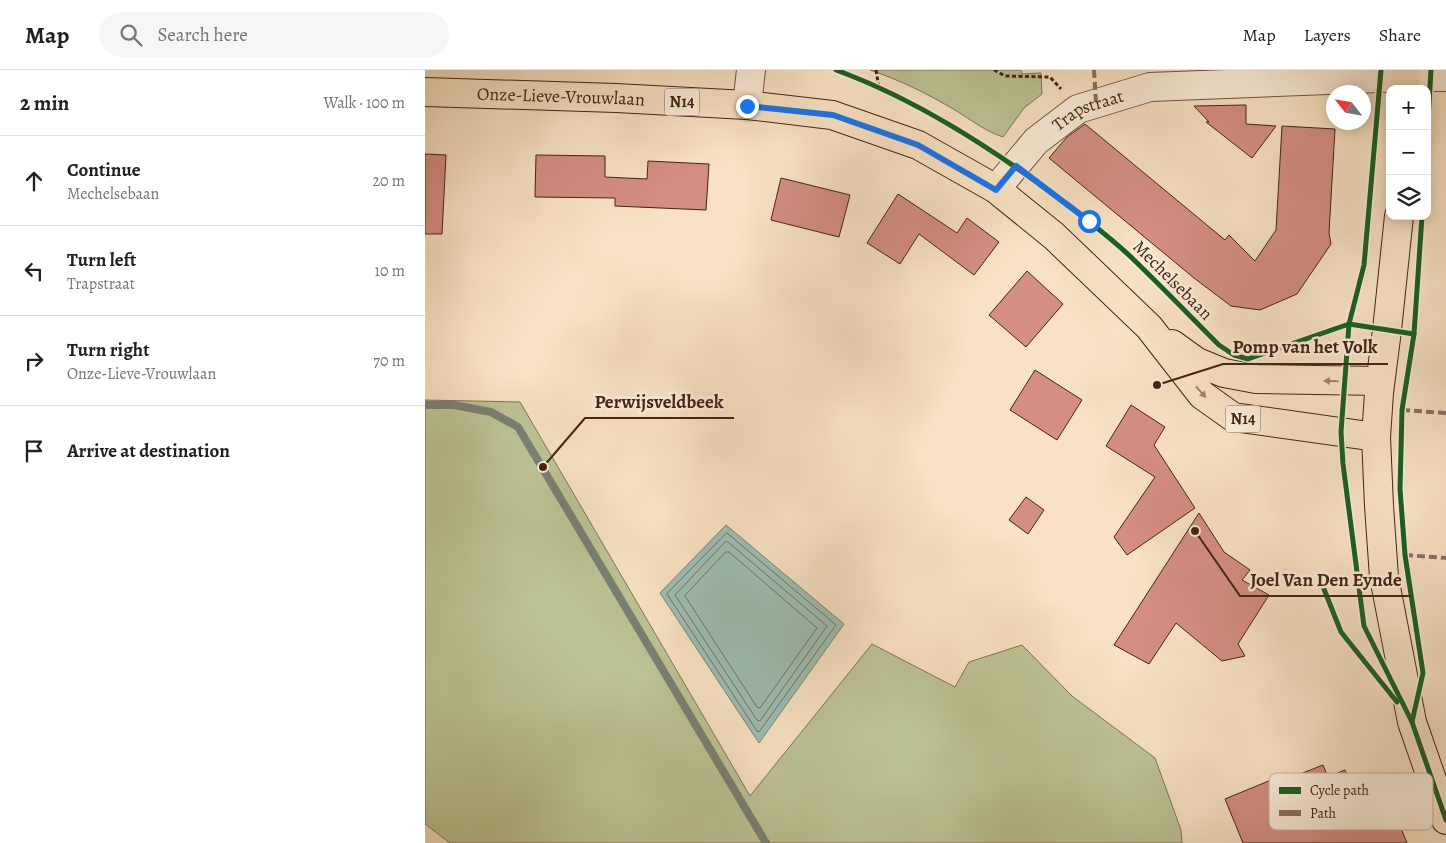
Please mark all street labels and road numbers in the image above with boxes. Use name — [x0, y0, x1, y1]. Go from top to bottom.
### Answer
street label: Onze-Lieve-Vrouwlaan — [477, 82, 646, 112]
street label: Trapstraat — [1047, 84, 1127, 136]
road number: N14 — [665, 88, 699, 116]
street label: Mechelsebaan — [1128, 235, 1218, 325]
road number: N14 — [1225, 406, 1261, 432]

